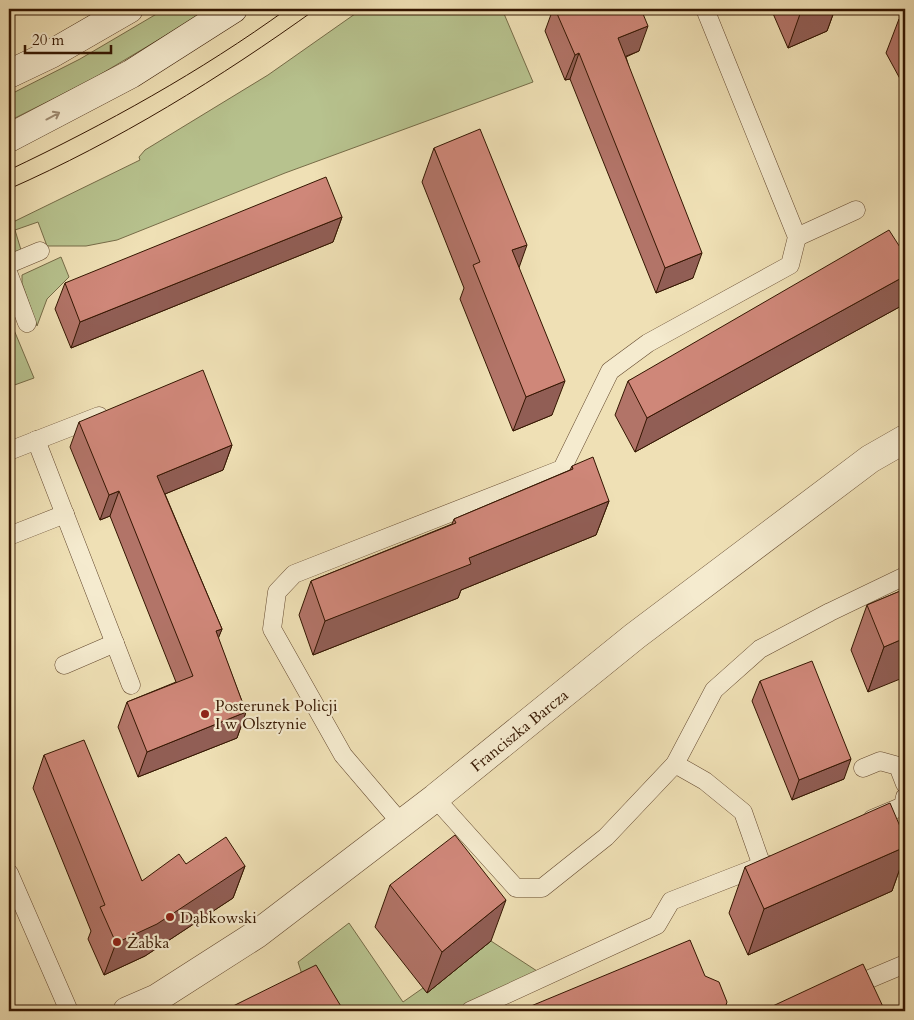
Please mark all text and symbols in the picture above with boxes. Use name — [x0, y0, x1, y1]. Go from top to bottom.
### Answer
scale bar — [25, 22, 111, 54]
text: 20 m — [32, 30, 64, 50]
one-way arrow — [45, 111, 60, 121]
street label: Franciszka Barcza — [466, 684, 573, 777]
place label: Posterunek Policji I w Olsztynie — [215, 695, 338, 735]
marker: Posterunek Policji I w Olsztynie — [199, 708, 211, 720]
place label: Dąbkowski — [180, 907, 257, 929]
marker: Dąbkowski — [164, 911, 176, 923]
place label: Żabka — [127, 932, 169, 954]
marker: Żabka — [111, 936, 123, 948]

